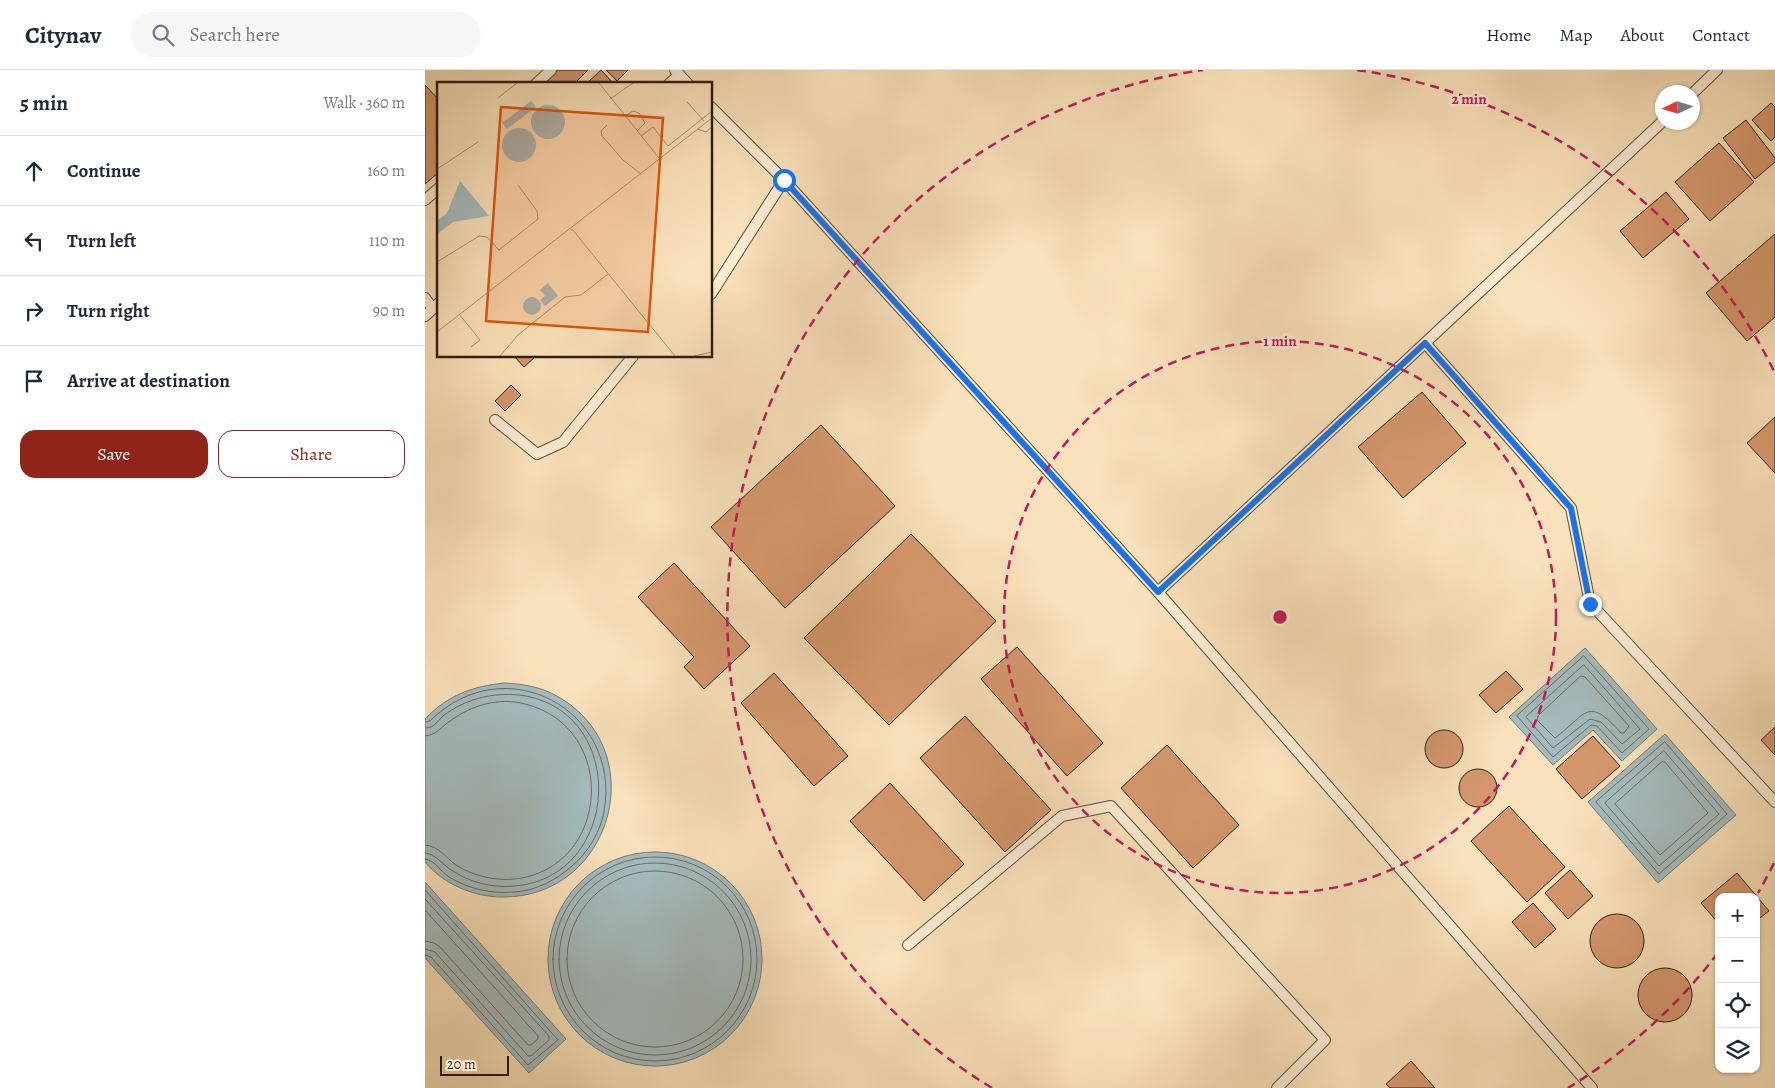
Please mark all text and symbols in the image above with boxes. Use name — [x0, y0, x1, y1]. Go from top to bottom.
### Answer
search box — [131, 12, 481, 57]
text: Citynav — [25, 19, 101, 51]
icon: search — [149, 21, 177, 49]
text: Search here — [189, 22, 280, 48]
text: Home — [1486, 23, 1531, 47]
text: Map — [1559, 23, 1592, 47]
text: About — [1620, 23, 1664, 47]
text: Contact — [1692, 23, 1750, 47]
inset map — [437, 82, 713, 358]
north arrow — [1655, 85, 1700, 130]
text: 5 min — [20, 89, 68, 117]
text: 2 min — [1451, 89, 1487, 109]
text: Walk · 360 m — [323, 92, 405, 114]
icon: ahead — [20, 157, 48, 185]
text: Continue — [67, 158, 141, 184]
text: 160 m — [367, 160, 405, 182]
route start — [773, 169, 796, 192]
icon: left — [20, 227, 48, 255]
text: Turn left — [67, 228, 136, 254]
text: 110 m — [369, 230, 405, 252]
icon: right — [20, 297, 48, 325]
text: Turn right — [67, 298, 149, 324]
text: 90 m — [373, 300, 405, 322]
text: 1 min — [1263, 331, 1297, 351]
icon: arrive — [20, 367, 48, 395]
text: Arrive at destination — [67, 368, 230, 394]
button: Save — [20, 430, 208, 478]
button: Share — [218, 430, 405, 478]
route end — [1579, 593, 1602, 616]
centre of rings — [1271, 608, 1289, 626]
map controls — [1715, 893, 1760, 1073]
button: + — [1715, 893, 1760, 938]
button: − — [1715, 938, 1760, 983]
button: locate — [1715, 983, 1760, 1028]
button: layers — [1715, 1028, 1760, 1073]
scale bar — [440, 1053, 509, 1076]
text: 20 m — [447, 1055, 476, 1074]

